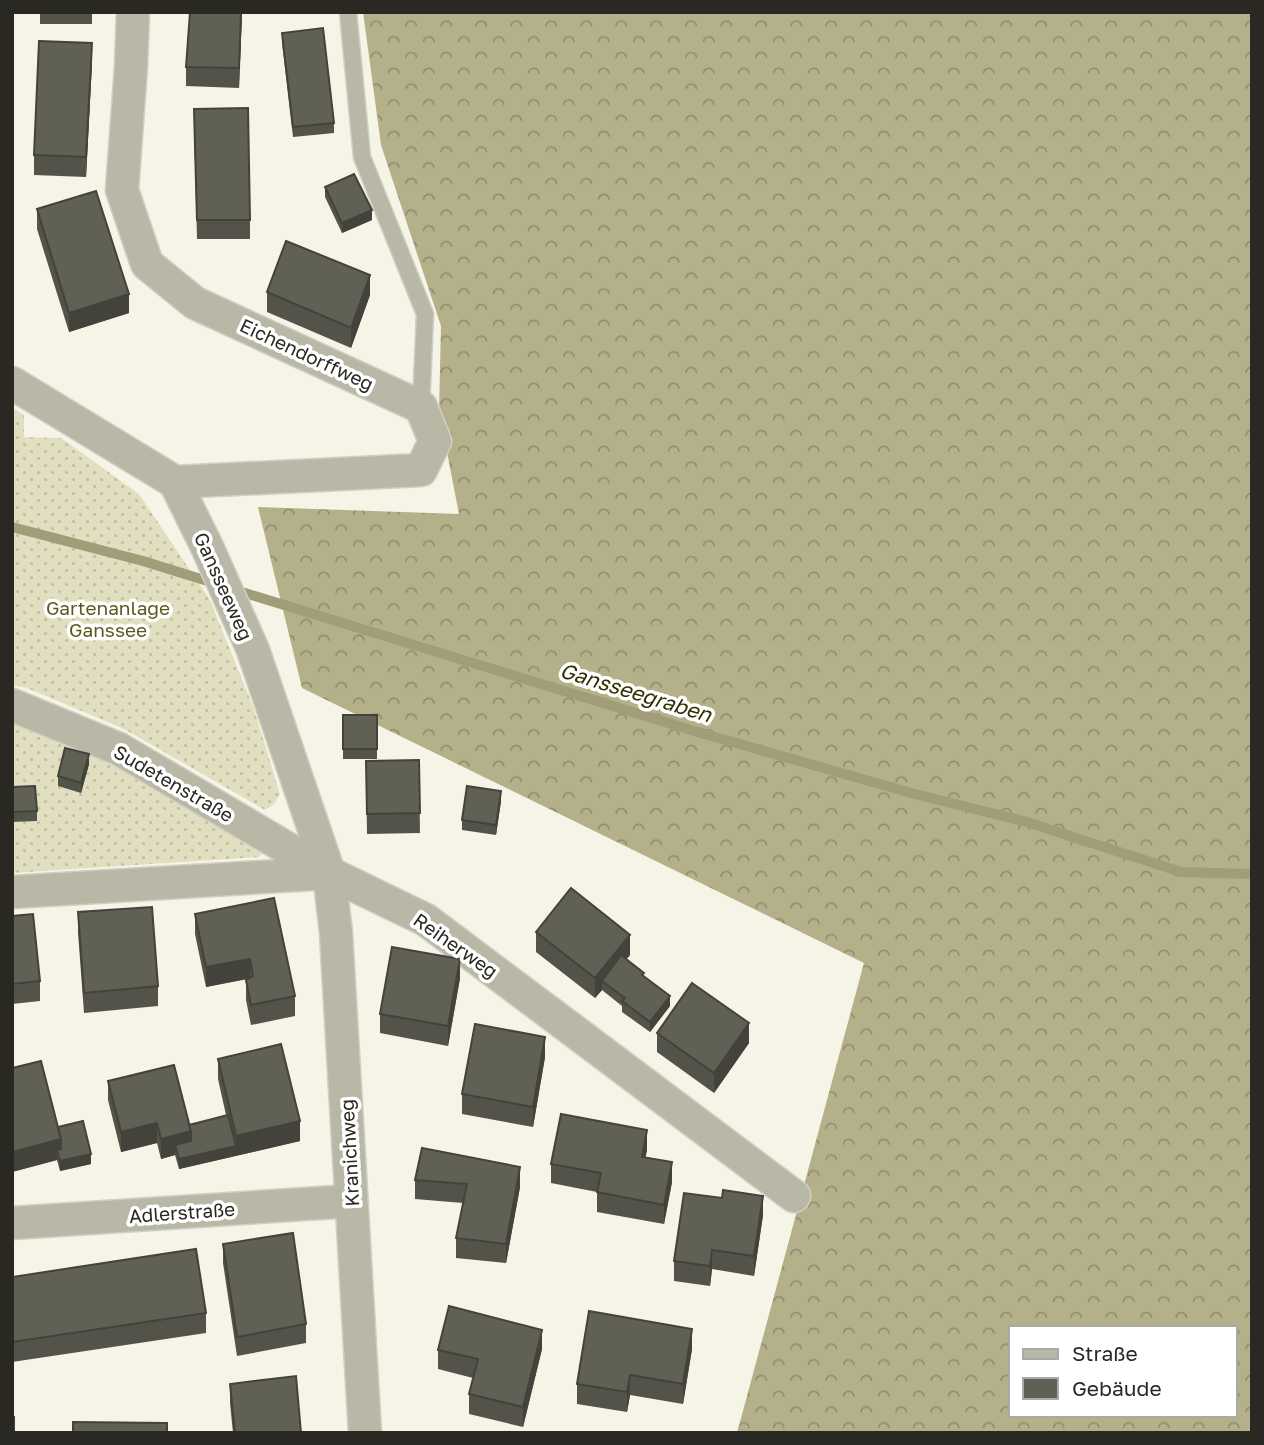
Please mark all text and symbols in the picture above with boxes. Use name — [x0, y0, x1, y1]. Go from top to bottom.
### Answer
street label: Eichendorffweg — [237, 313, 377, 395]
street label: Gansseeweg — [190, 528, 258, 644]
park label: Gartenanlage Ganssee — [46, 596, 170, 641]
water label: Gansseegraben — [557, 657, 716, 728]
street label: Sudetenstraße — [110, 739, 238, 827]
street label: Reiherweg — [410, 908, 502, 982]
street label: Kranichweg — [335, 1099, 363, 1207]
street label: Adlerstraße — [128, 1197, 236, 1227]
legend — [1009, 1326, 1236, 1417]
text: Straße — [1072, 1340, 1138, 1366]
text: Gebäude — [1072, 1375, 1162, 1401]

